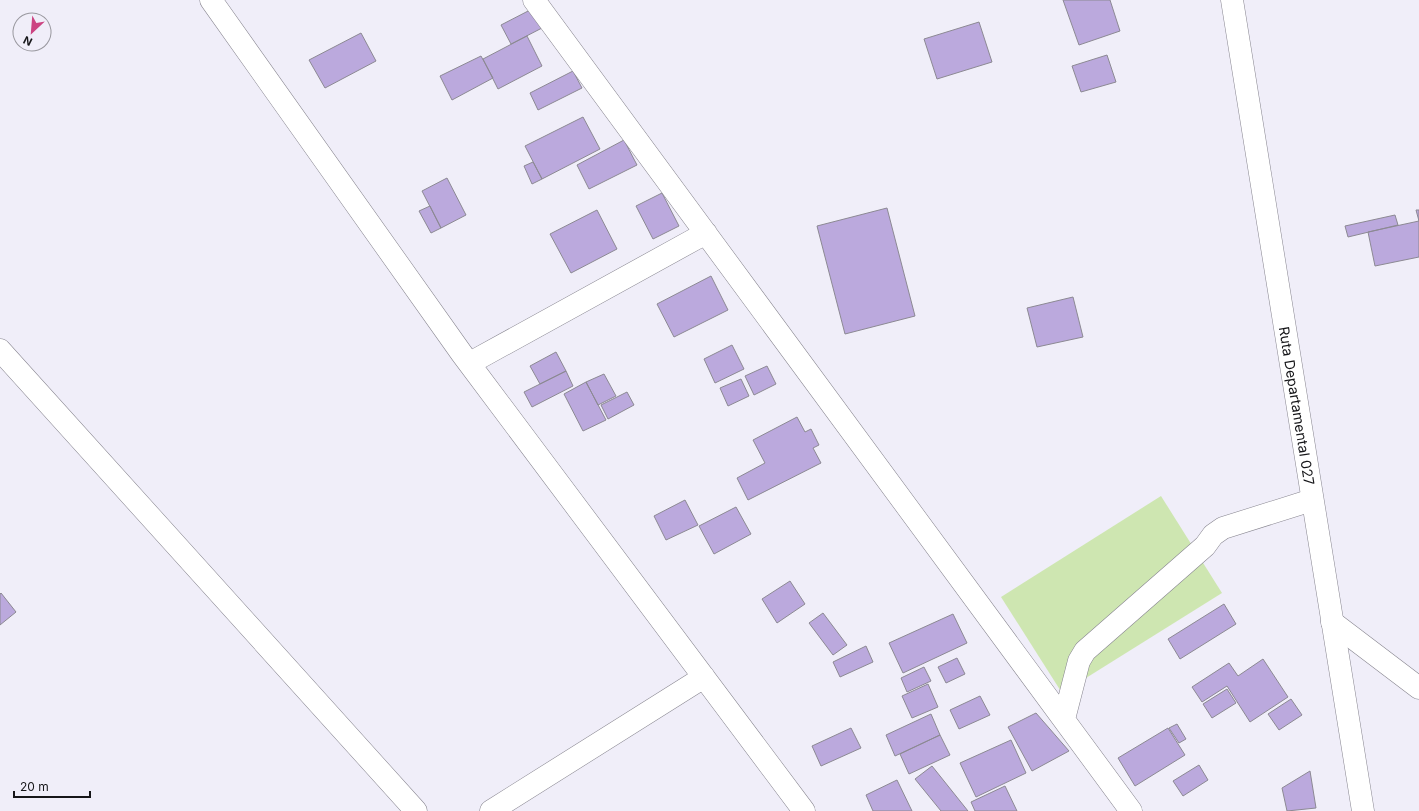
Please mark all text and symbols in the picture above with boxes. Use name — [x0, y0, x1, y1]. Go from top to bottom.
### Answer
north arrow — [12, 12, 52, 52]
text: N — [21, 33, 34, 49]
street label: Ruta Departamental 027 — [1276, 325, 1319, 486]
scale bar — [14, 773, 90, 799]
text: 20 m — [20, 779, 49, 794]

